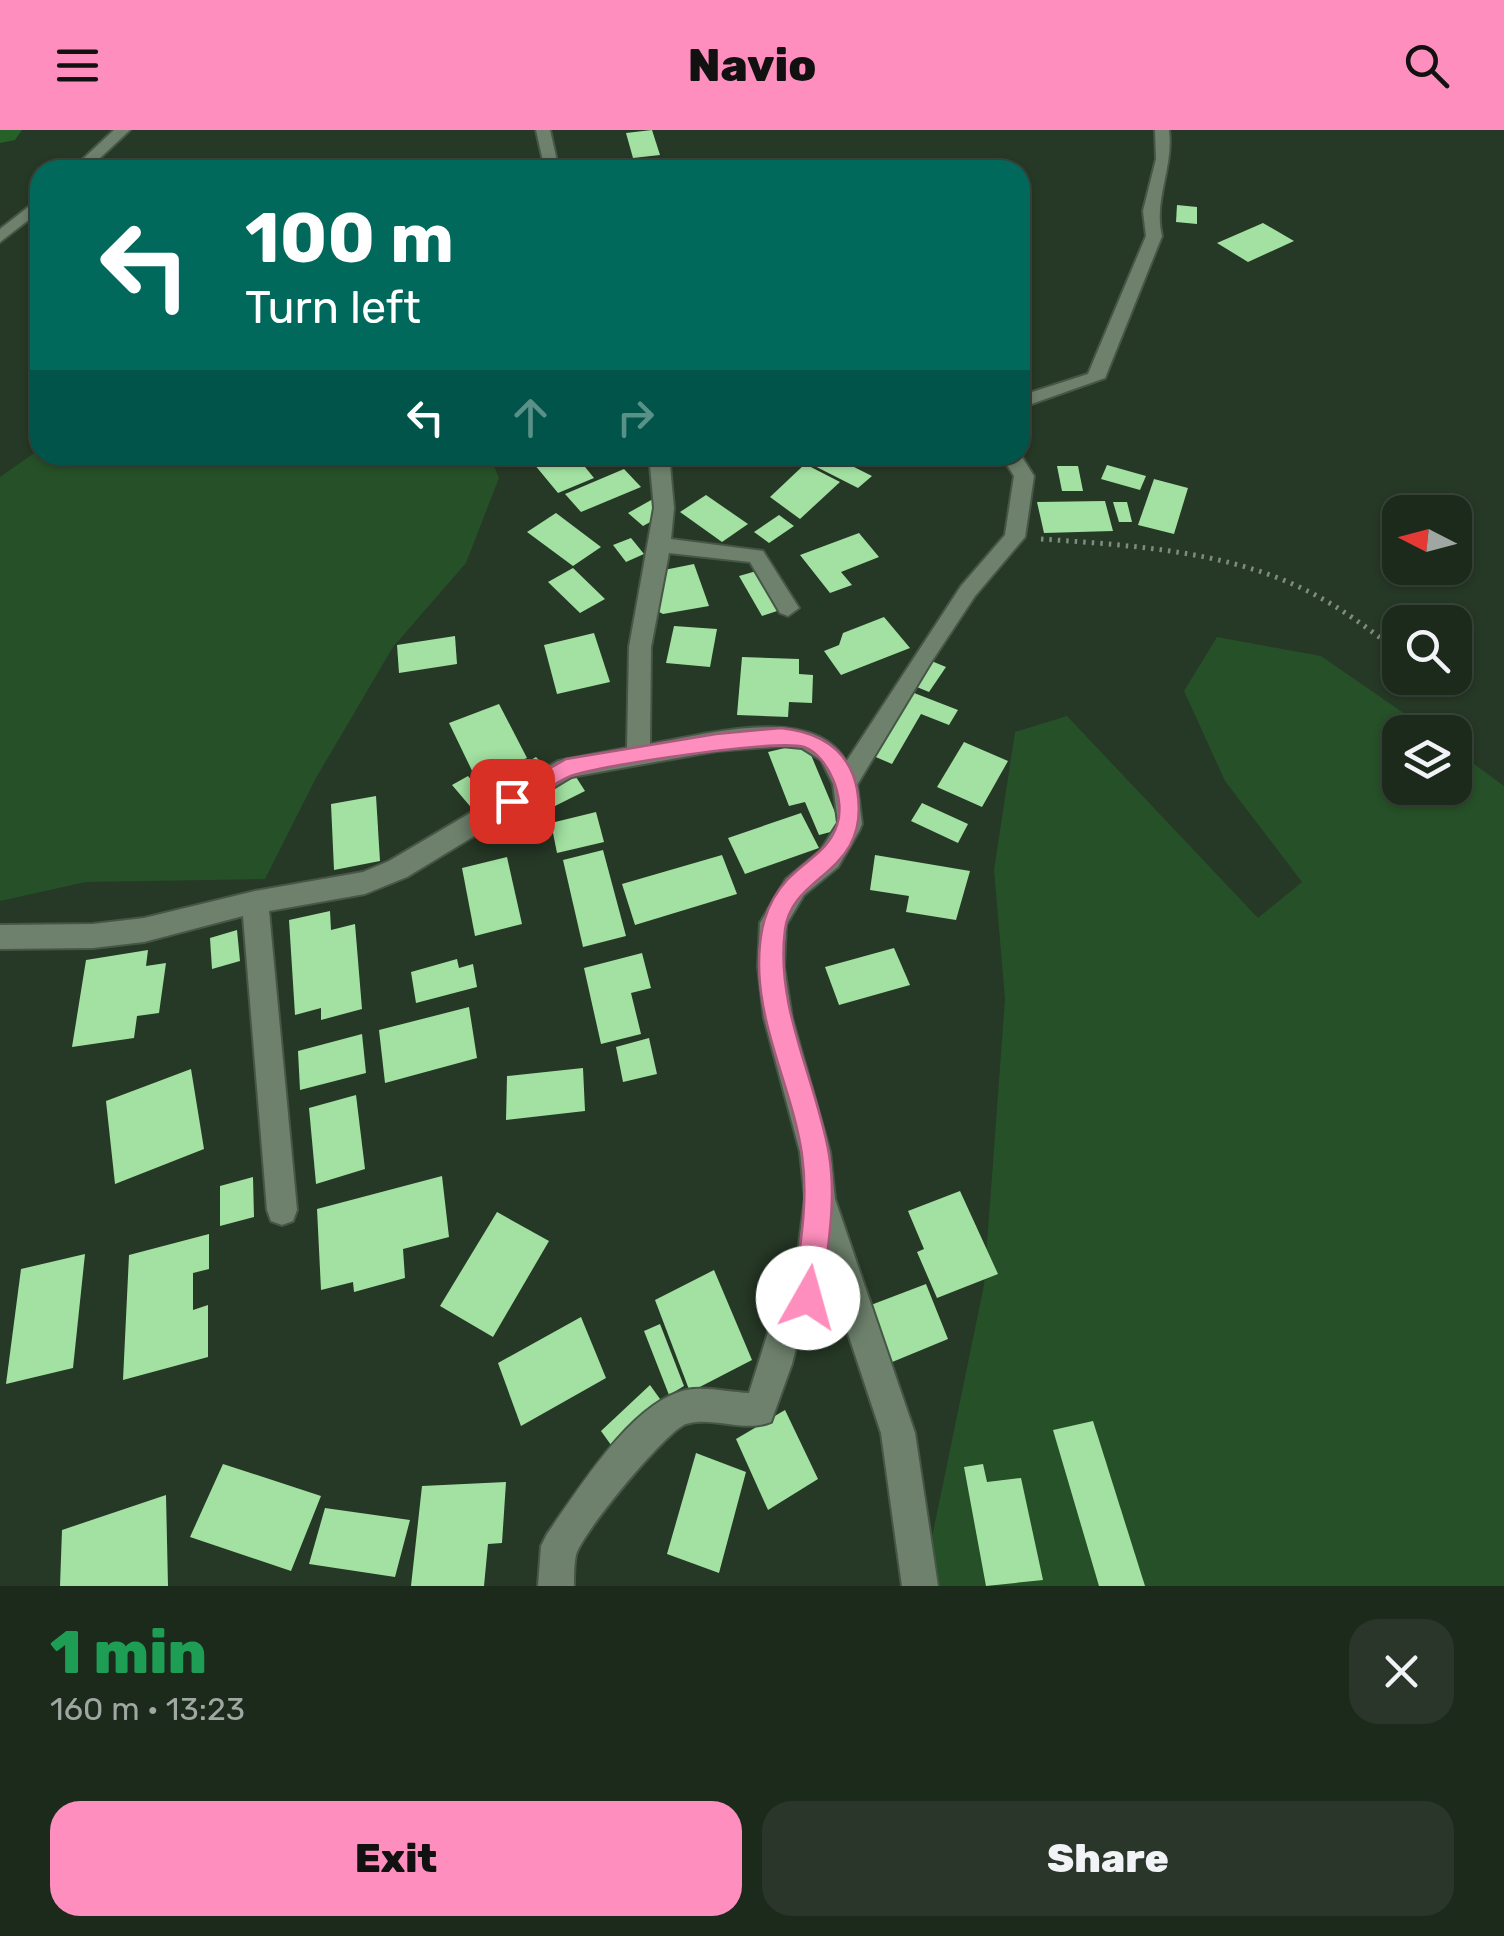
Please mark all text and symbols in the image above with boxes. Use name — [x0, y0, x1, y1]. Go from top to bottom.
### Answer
icon: menu — [50, 38, 105, 93]
icon: search — [1399, 38, 1454, 93]
text: Navio — [688, 39, 816, 92]
text: 100 m — [245, 197, 454, 280]
icon: left — [80, 200, 210, 330]
text: Turn left — [245, 281, 421, 334]
icon: left — [398, 390, 453, 445]
icon: ahead — [503, 390, 558, 445]
icon: right — [608, 390, 663, 445]
north arrow — [1382, 495, 1472, 585]
map controls — [1382, 495, 1472, 805]
button: search — [1382, 605, 1472, 695]
button: layers — [1382, 715, 1472, 805]
pin — [470, 759, 555, 844]
icon: arrive — [485, 774, 540, 829]
position arrow — [756, 1246, 860, 1350]
text: 1 min — [50, 1617, 207, 1688]
button: close — [1349, 1619, 1454, 1724]
text: 160 m · 13:23 — [50, 1690, 245, 1728]
button: Exit — [50, 1801, 742, 1916]
button: Share — [762, 1801, 1454, 1916]

